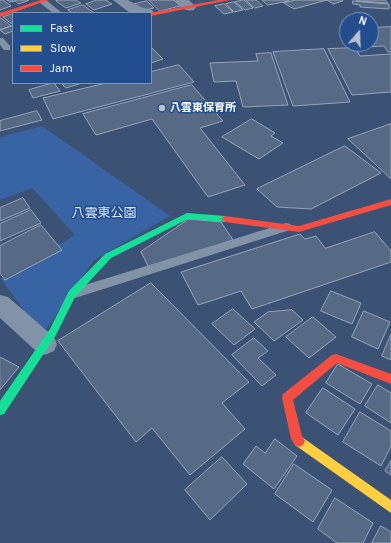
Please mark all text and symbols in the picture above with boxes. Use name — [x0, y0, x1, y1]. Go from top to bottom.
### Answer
legend — [12, 12, 152, 84]
north arrow — [339, 12, 379, 52]
text: N — [357, 14, 369, 29]
text: Fast — [50, 21, 73, 35]
text: Slow — [50, 41, 76, 55]
text: Jam — [50, 61, 73, 75]
place label: 八雲東保育所 — [170, 101, 236, 115]
marker: 八雲東保育所 — [157, 103, 167, 113]
park label: 八雲東公園 — [72, 205, 136, 221]

